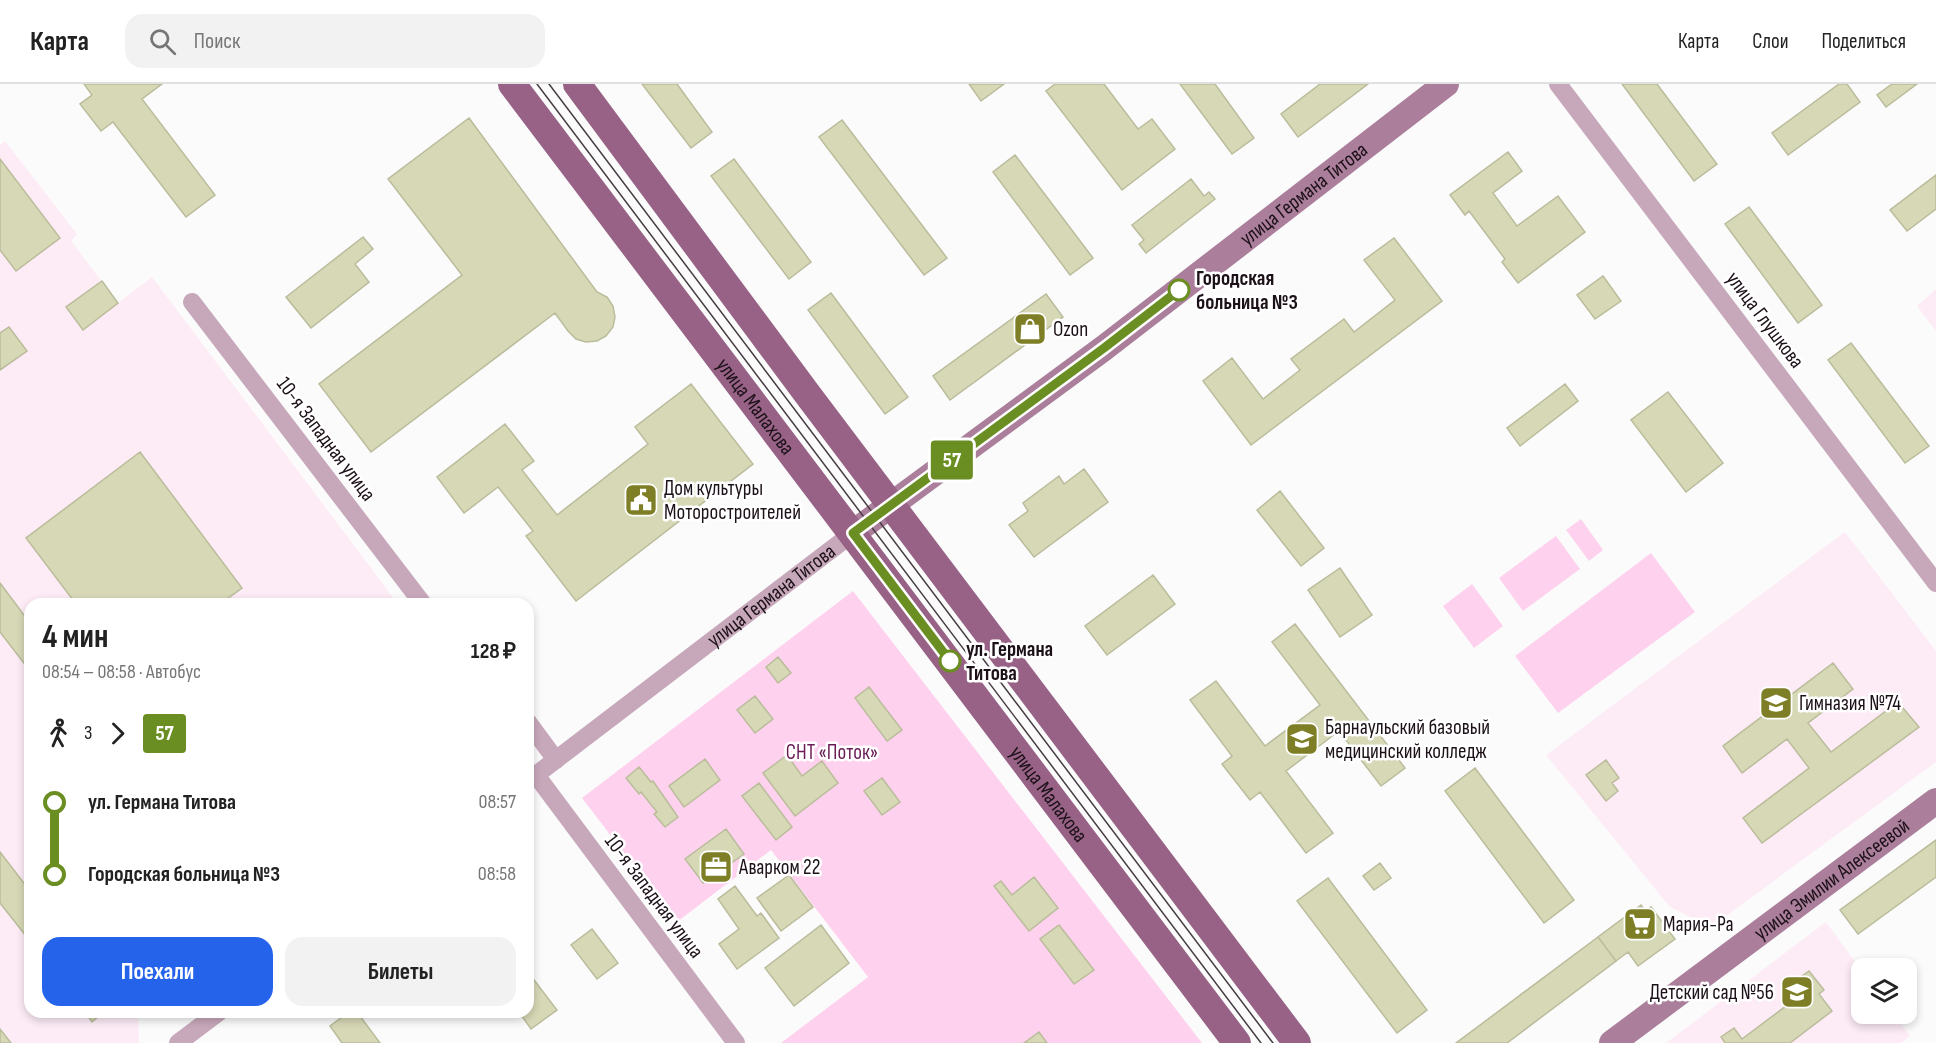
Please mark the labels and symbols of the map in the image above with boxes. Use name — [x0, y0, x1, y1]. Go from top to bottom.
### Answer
street label: улица Германа Титова — [1235, 137, 1372, 251]
place label: Городская больница №3 — [1196, 266, 1298, 315]
street label: улица Глушкова — [1721, 267, 1809, 373]
marker: Городская больница №3 — [1168, 279, 1190, 301]
shop icon: Ozon — [1012, 311, 1048, 347]
place label: Ozon — [1053, 317, 1088, 342]
street label: улица Малахова — [711, 353, 800, 459]
street label: 10-я Западная улица — [271, 372, 381, 506]
line badge: 57 — [925, 440, 979, 479]
place label: Дом культуры Моторостроителей — [664, 476, 801, 525]
public building icon: Дом культуры Моторостроителей — [623, 482, 659, 518]
street label: улица Германа Титова — [702, 539, 840, 652]
place label: ул. Германа Титова — [966, 637, 1053, 686]
marker: ул. Германа Титова — [939, 650, 961, 672]
school or university icon: Гимназия №74 — [1758, 685, 1794, 721]
place label: Гимназия №74 — [1799, 691, 1901, 716]
place label: Барнаульский базовый медицинский колледж — [1325, 715, 1490, 764]
school or university icon: Барнаульский базовый медицинский колледж — [1284, 721, 1320, 757]
park label: СНТ «Поток» — [786, 740, 878, 765]
street label: улица Малахова — [1004, 741, 1093, 847]
street label: улица Эмилии Алексеевой — [1749, 813, 1914, 945]
street label: 10-я Западная улица — [599, 829, 709, 963]
office icon: Аварком 22 — [698, 849, 734, 885]
place label: Аварком 22 — [738, 855, 820, 880]
supermarket icon: Мария-Ра — [1622, 906, 1658, 942]
place label: Мария-Ра — [1663, 912, 1734, 937]
school or university icon: Детский сад №56 — [1779, 974, 1815, 1010]
place label: Детский сад №56 — [1650, 980, 1774, 1005]

